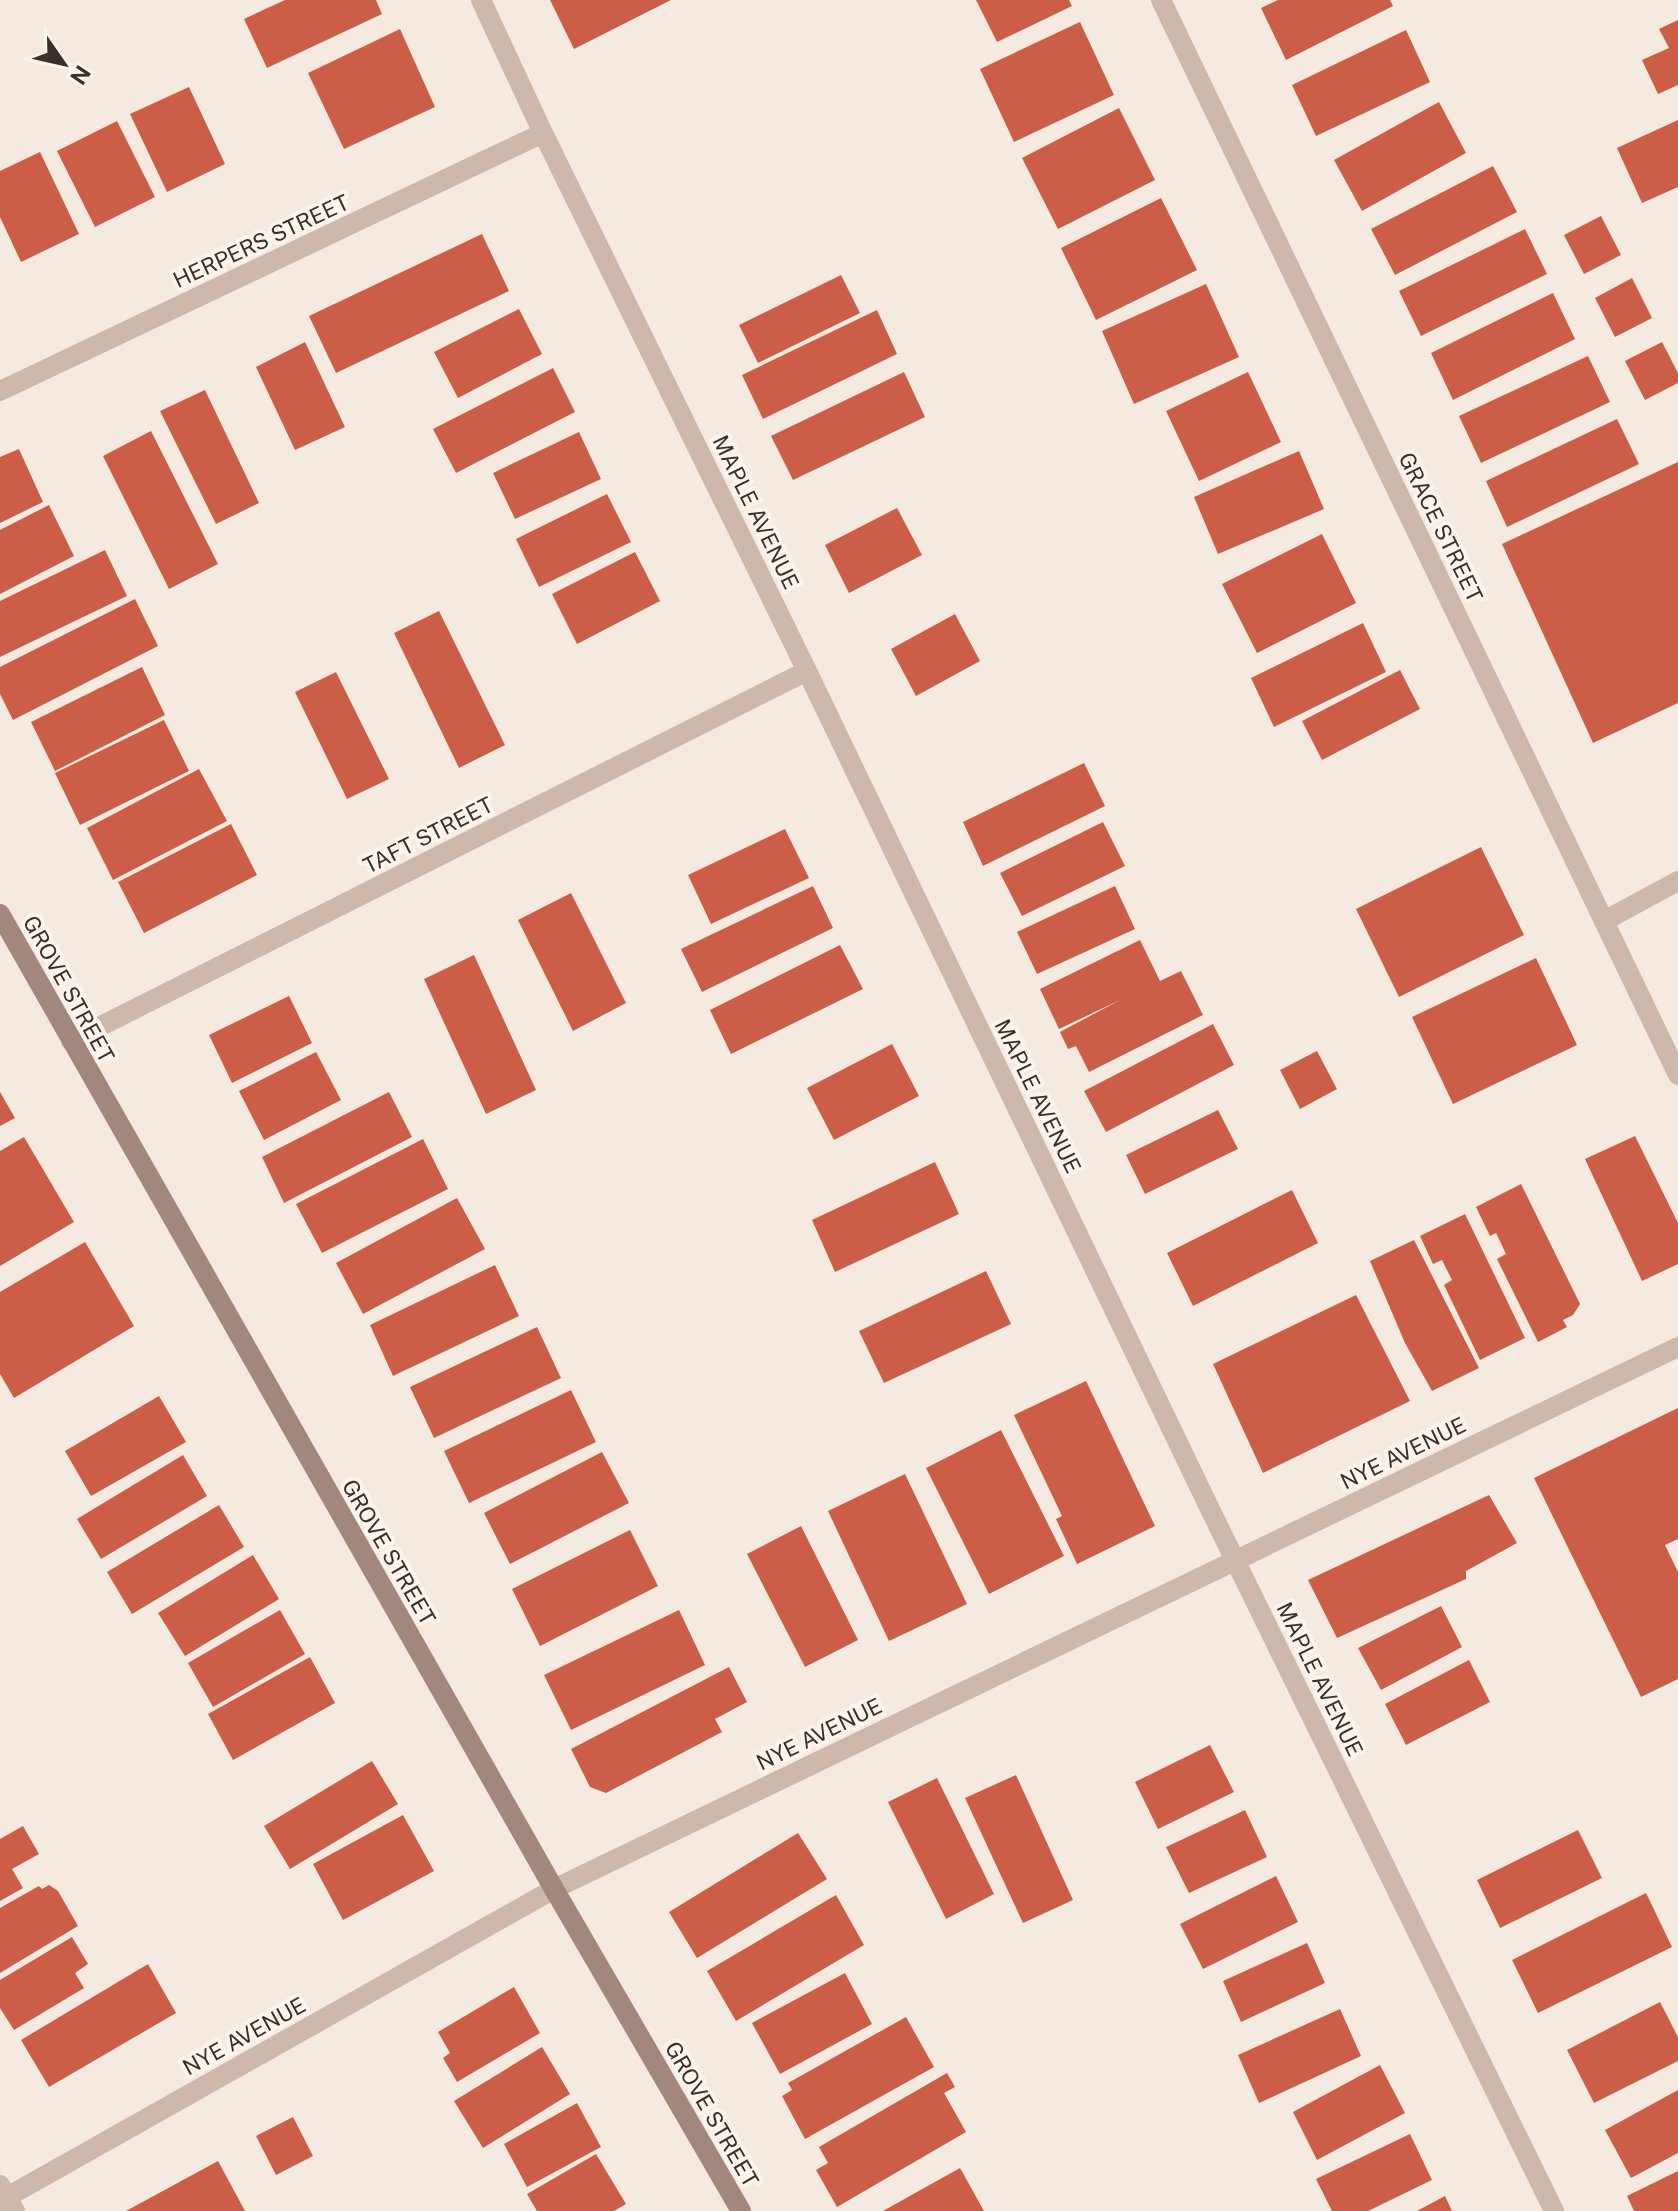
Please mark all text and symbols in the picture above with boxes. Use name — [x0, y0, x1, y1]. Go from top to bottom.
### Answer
north arrow — [24, 24, 104, 104]
text: N — [65, 61, 96, 90]
street label: HERPERS STREET — [169, 189, 353, 293]
street label: MAPLE AVENUE — [707, 431, 805, 593]
street label: GRACE STREET — [1394, 448, 1488, 606]
street label: TAFT STREET — [359, 791, 497, 879]
street label: GROVE STREET — [18, 911, 120, 1067]
street label: MAPLE AVENUE — [989, 1015, 1087, 1177]
street label: NYE AVENUE — [1336, 1411, 1470, 1495]
street label: GROVE STREET — [337, 1475, 441, 1629]
street label: MAPLE AVENUE — [1271, 1598, 1369, 1760]
street label: NYE AVENUE — [752, 1692, 886, 1776]
street label: NYE AVENUE — [178, 1992, 310, 2080]
street label: GROVE STREET — [660, 2037, 764, 2191]

